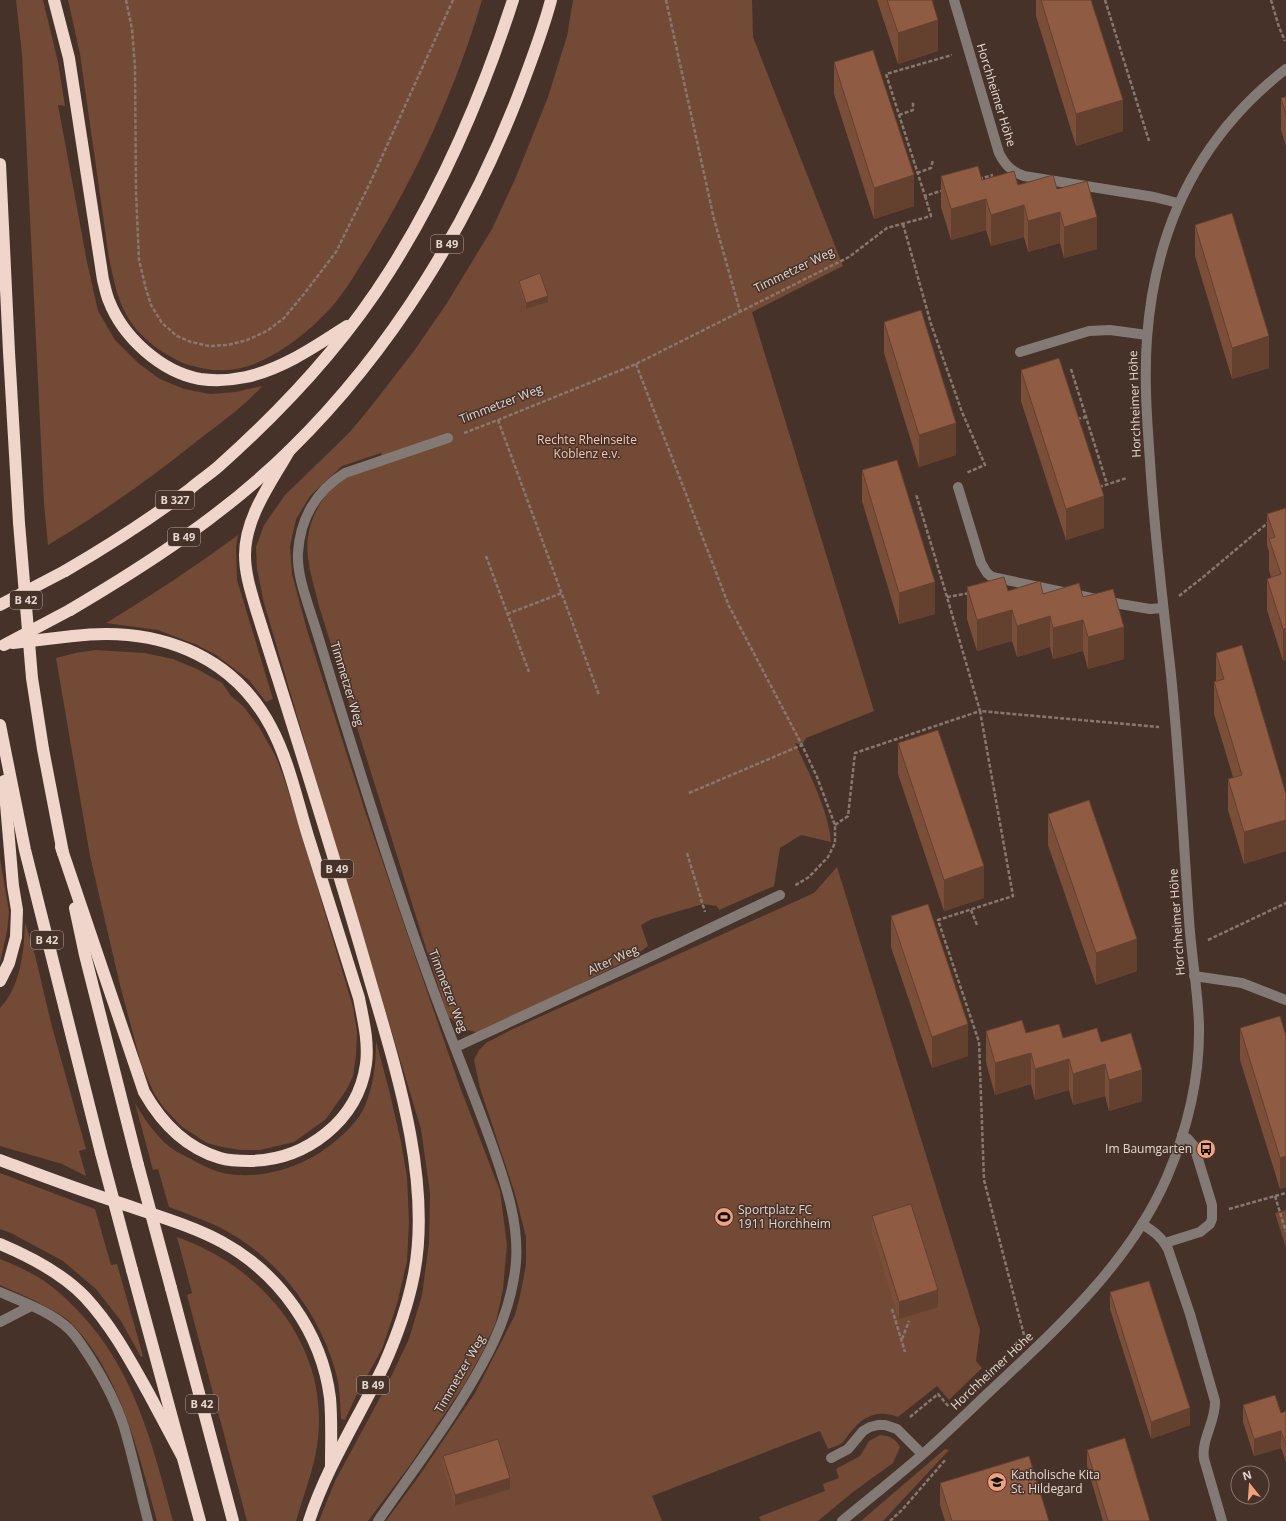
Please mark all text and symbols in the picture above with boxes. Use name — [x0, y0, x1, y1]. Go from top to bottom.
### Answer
street label: Horchheimer Höhe — [973, 41, 1020, 149]
road number: B 49 — [431, 235, 463, 253]
street label: Timmetzer Weg — [751, 243, 837, 296]
street label: Horchheimer Höhe — [1124, 350, 1145, 458]
street label: Timmetzer Weg — [457, 380, 545, 427]
park label: Rechte Rheinseite Koblenz e.v. — [537, 431, 637, 462]
road number: B 327 — [156, 491, 194, 509]
road number: B 49 — [168, 528, 200, 546]
road number: B 42 — [10, 591, 42, 609]
street label: Timmetzer Weg — [327, 639, 369, 729]
road number: B 49 — [321, 860, 353, 878]
street label: Horchheimer Höhe — [1164, 868, 1189, 976]
road number: B 42 — [31, 931, 63, 949]
street label: Alter Weg — [585, 940, 641, 979]
street label: Timmetzer Weg — [425, 947, 472, 1035]
bus stop icon: Im Baumgarten — [1195, 1138, 1217, 1160]
place label: Im Baumgarten — [1105, 1140, 1192, 1157]
place label: Sportplatz FC 1911 Horchheim — [738, 1201, 831, 1232]
sports icon: Sportplatz FC 1911 Horchheim — [713, 1206, 735, 1228]
street label: Horchheimer Höhe — [947, 1328, 1037, 1413]
street label: Timmetzer Weg — [430, 1331, 489, 1416]
road number: B 49 — [357, 1376, 389, 1394]
road number: B 42 — [186, 1395, 218, 1413]
north arrow — [1230, 1465, 1270, 1505]
place label: Katholische Kita St. Hildegard — [1011, 1466, 1100, 1497]
text: N — [1240, 1466, 1253, 1483]
school or university icon: Katholische Kita St. Hildegard — [986, 1471, 1008, 1493]

